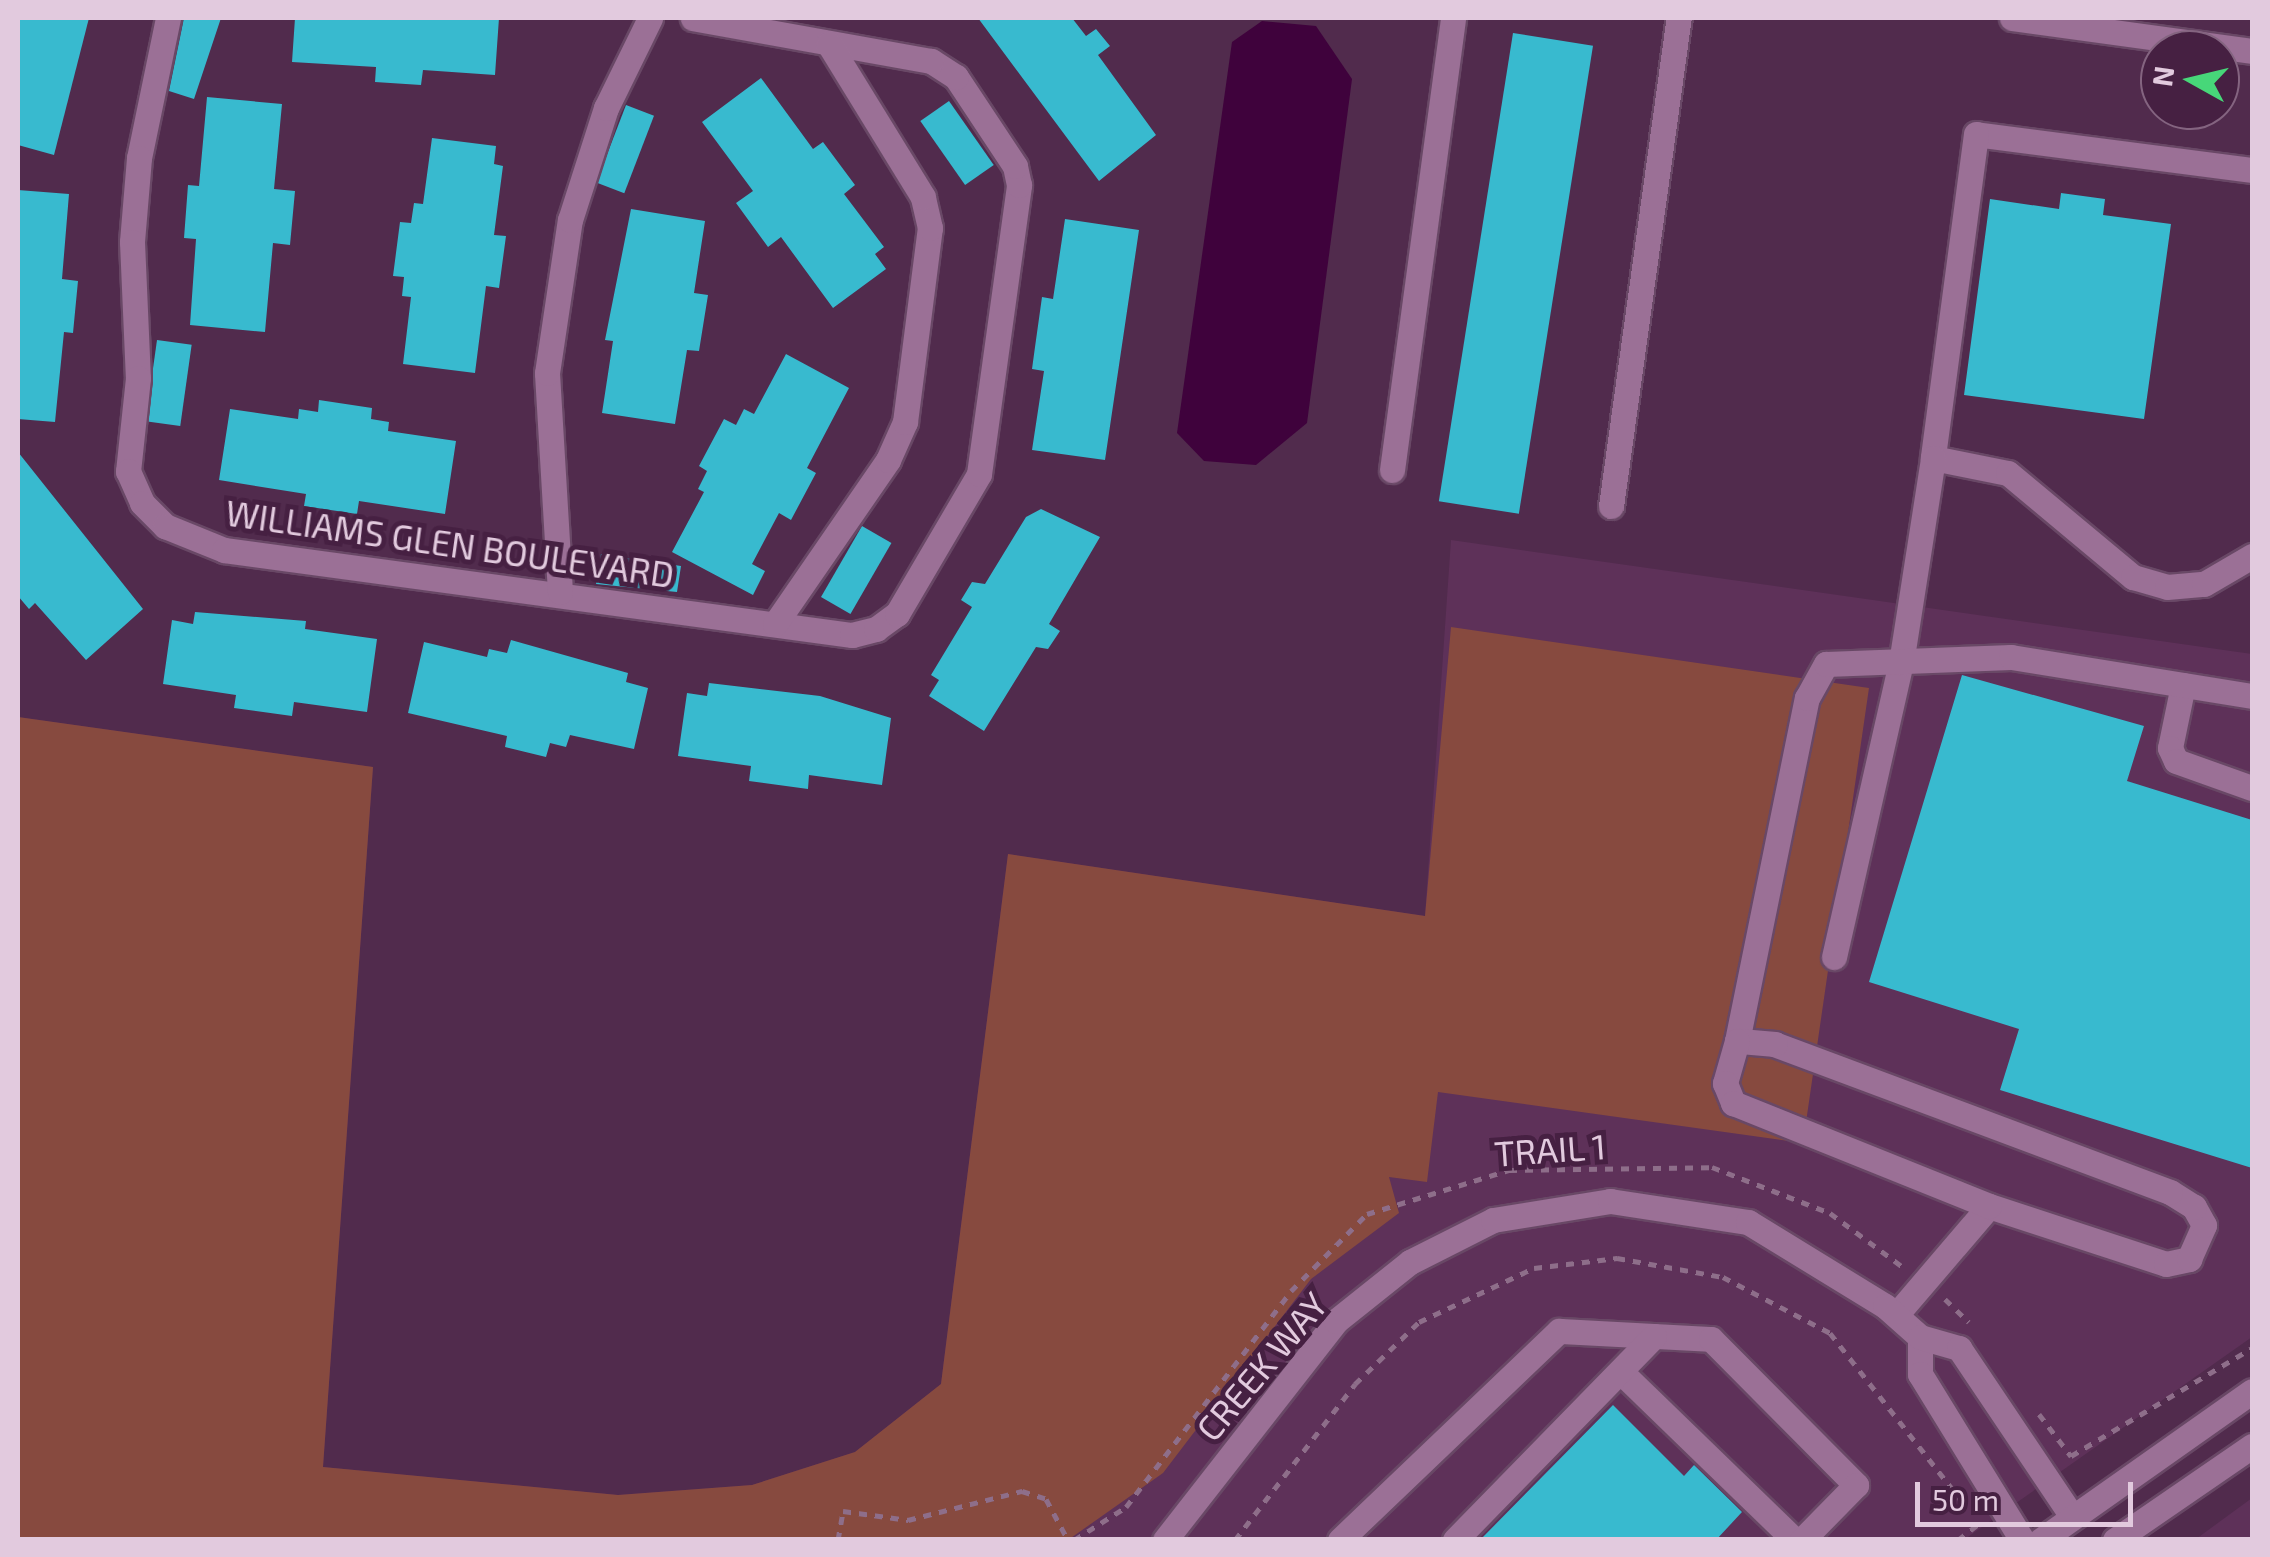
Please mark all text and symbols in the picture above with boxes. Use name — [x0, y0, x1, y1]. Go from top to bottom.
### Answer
north arrow — [2140, 30, 2240, 130]
text: N — [2144, 64, 2181, 88]
street label: WILLIAMS GLEN BOULEVARD — [223, 491, 677, 595]
street label: TRAIL 1 — [1492, 1124, 1608, 1174]
street label: CREEK WAY — [1187, 1283, 1335, 1449]
scale bar — [1920, 1462, 2138, 1524]
text: 50 m — [1932, 1481, 1999, 1517]

